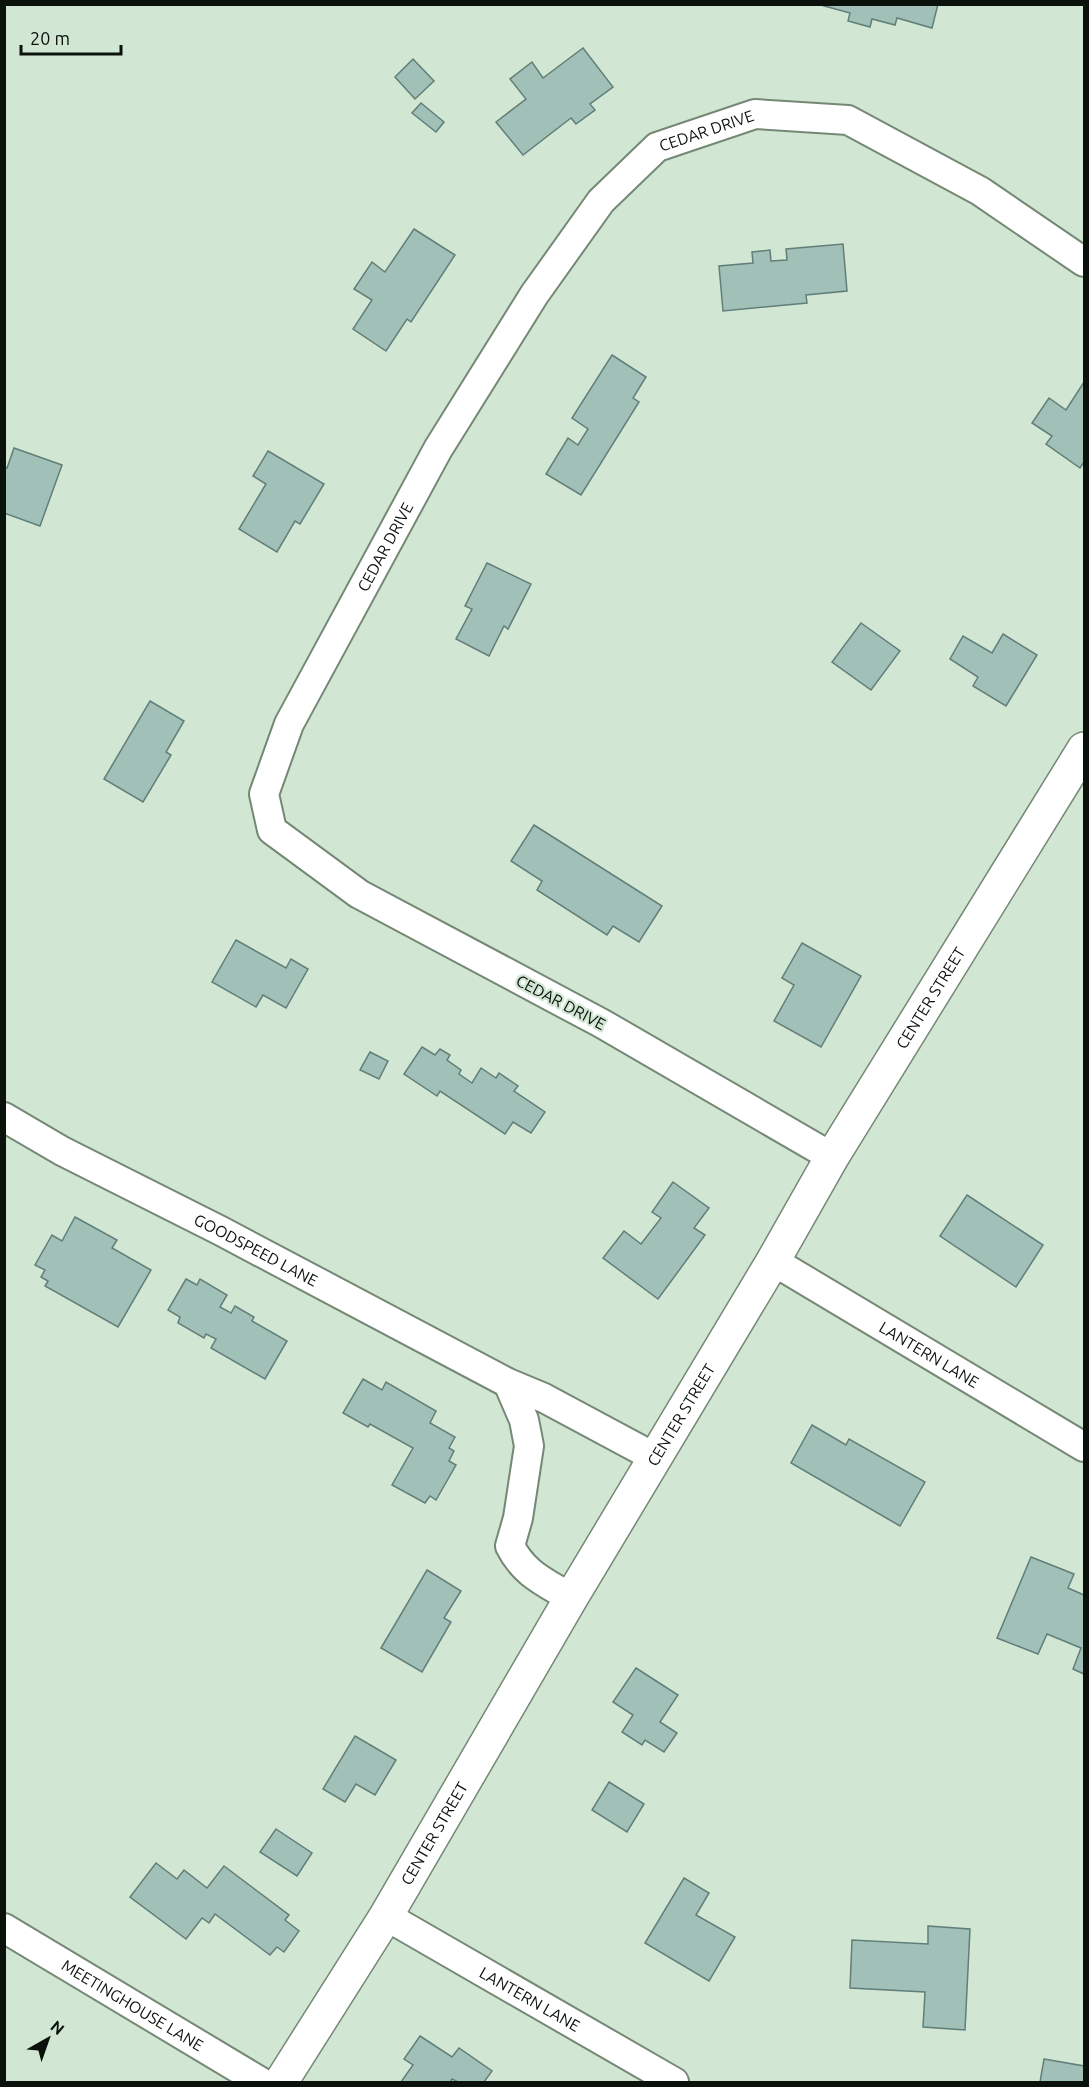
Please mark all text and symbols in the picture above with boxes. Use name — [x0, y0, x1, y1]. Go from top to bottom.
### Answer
scale bar — [21, 18, 122, 56]
text: 20 m — [30, 28, 70, 48]
street label: CEDAR DRIVE — [657, 106, 756, 155]
street label: CEDAR DRIVE — [354, 499, 416, 594]
street label: CENTER STREET — [892, 944, 969, 1052]
street label: CEDAR DRIVE — [513, 971, 609, 1033]
street label: GOODSPEED LANE — [191, 1210, 321, 1290]
street label: LANTERN LANE — [876, 1318, 982, 1391]
street label: CENTER STREET — [643, 1360, 718, 1469]
street label: CENTER STREET — [397, 1779, 471, 1888]
street label: MEETINGHOUSE LANE — [59, 1955, 207, 2055]
street label: LANTERN LANE — [476, 1963, 583, 2035]
north arrow — [18, 2009, 78, 2069]

